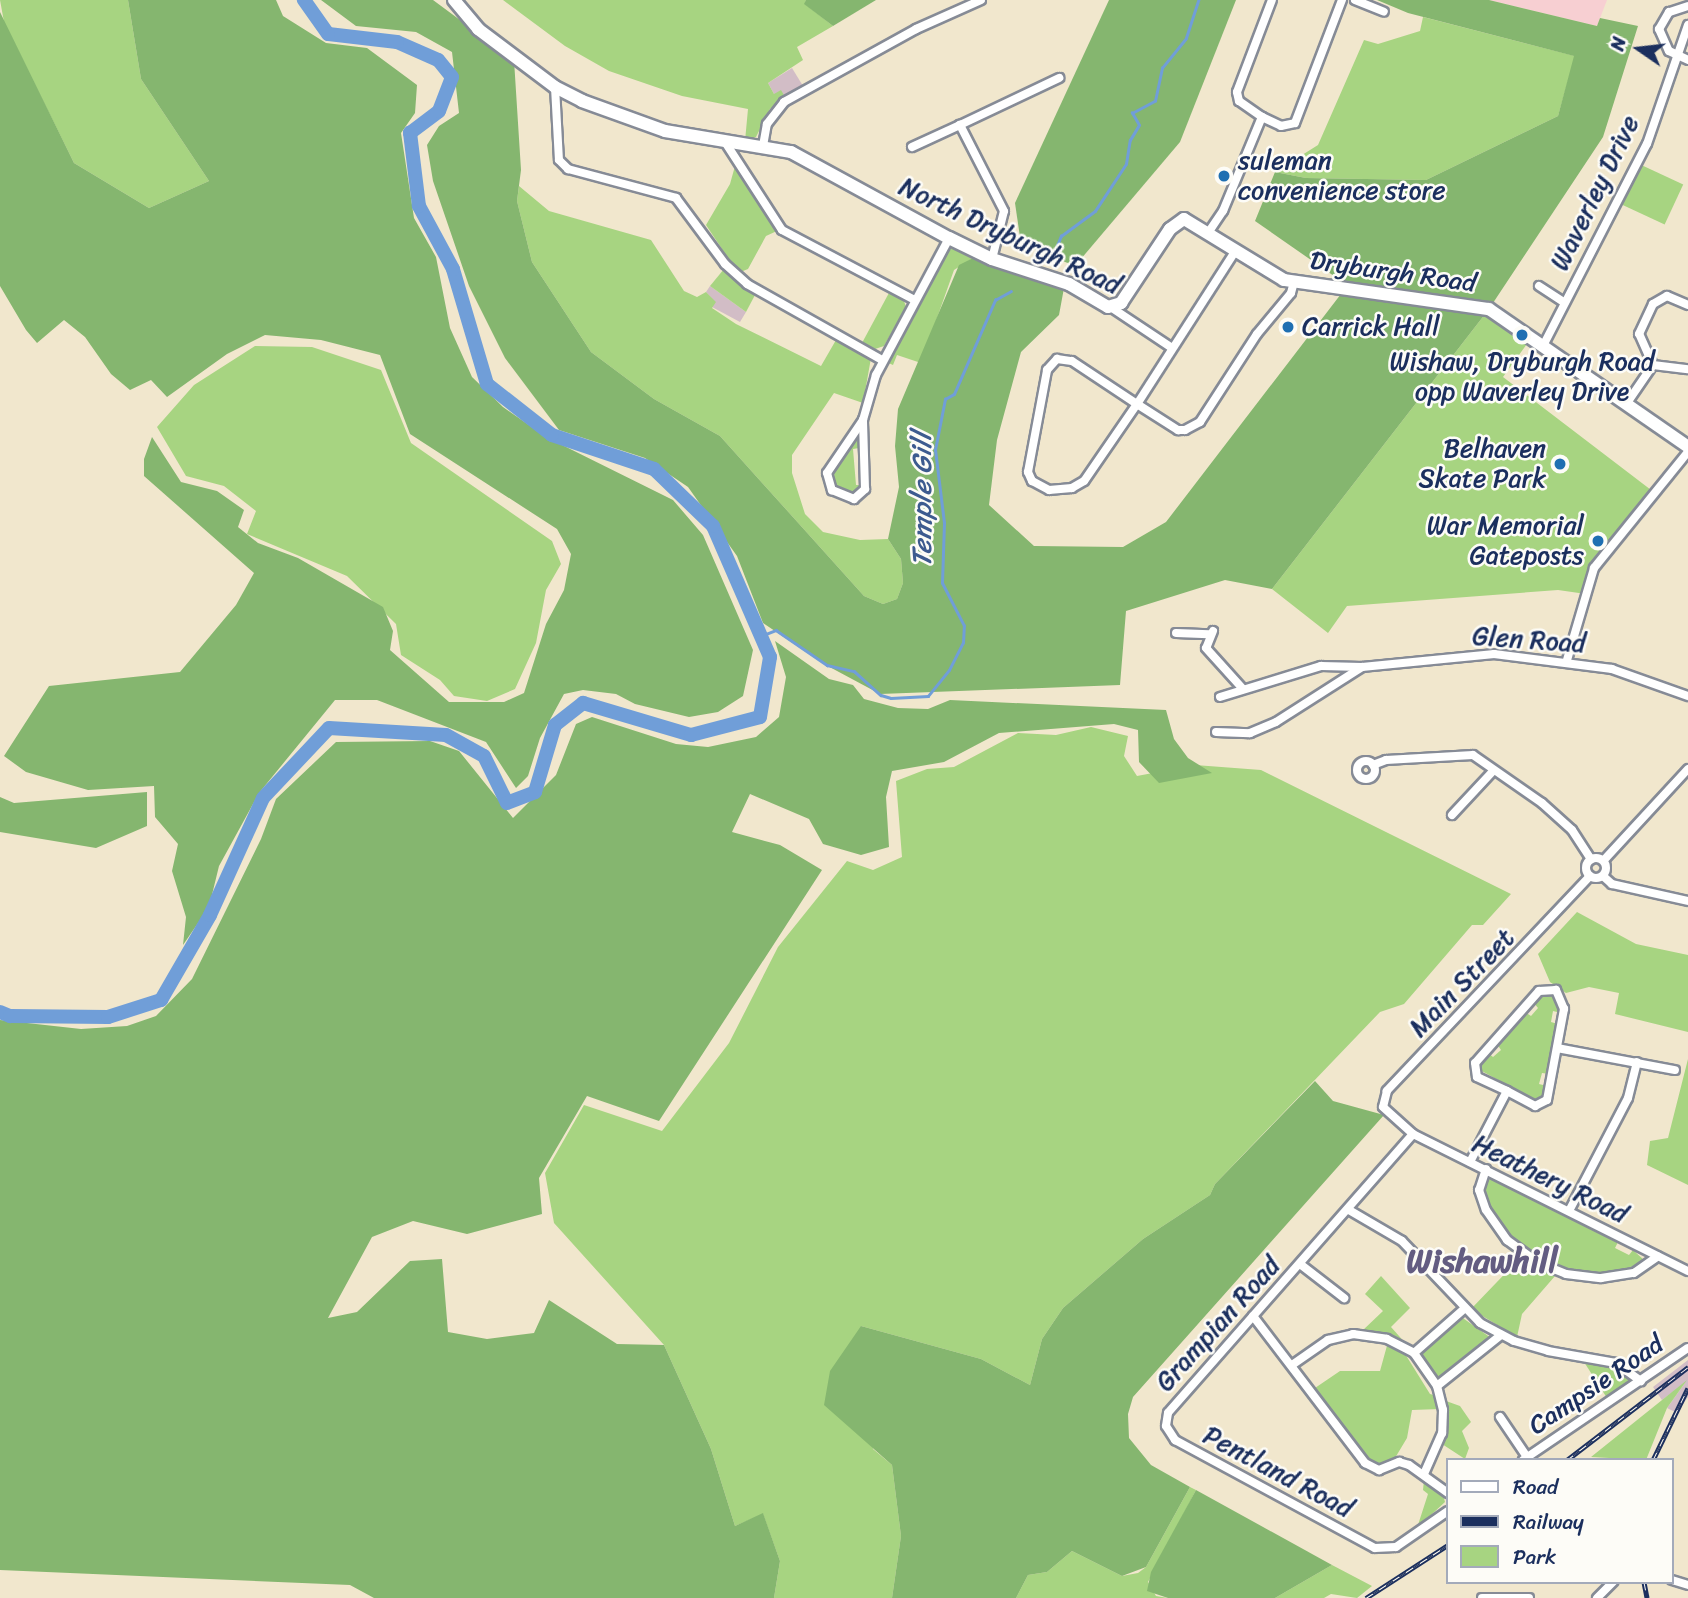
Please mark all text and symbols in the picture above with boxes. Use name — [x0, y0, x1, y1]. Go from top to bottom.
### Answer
north arrow — [1604, 14, 1674, 84]
text: N — [1601, 33, 1636, 54]
street label: Waverley Drive — [1544, 111, 1646, 275]
place label: suleman convenience store — [1238, 145, 1446, 206]
marker: suleman convenience store — [1216, 168, 1232, 184]
street label: North Dryburgh Road — [894, 171, 1126, 301]
street label: Dryburgh Road — [1308, 245, 1478, 299]
place label: Carrick Hall — [1302, 311, 1440, 343]
marker: Carrick Hall — [1280, 319, 1296, 335]
marker: Wishaw, Dryburgh Road opp Waverley Drive — [1514, 327, 1530, 343]
place label: Wishaw, Dryburgh Road opp Waverley Drive — [1389, 346, 1655, 408]
water label: Temple Gill — [905, 433, 939, 567]
place label: Belhaven Skate Park — [1418, 433, 1546, 494]
marker: Belhaven Skate Park — [1552, 456, 1568, 472]
place label: War Memorial Gateposts — [1427, 510, 1584, 572]
marker: War Memorial Gateposts — [1590, 533, 1606, 549]
street label: Glen Road — [1471, 620, 1587, 660]
street label: Main Street — [1403, 923, 1521, 1043]
street label: Heathery Road — [1467, 1128, 1633, 1230]
district label: Wishawhill — [1406, 1242, 1558, 1282]
street label: Grampian Road — [1149, 1250, 1287, 1398]
street label: Campsie Road — [1523, 1328, 1669, 1442]
street label: Pentland Road — [1198, 1419, 1358, 1525]
legend — [1446, 1458, 1674, 1584]
text: Road — [1513, 1468, 1558, 1506]
text: Railway — [1513, 1503, 1584, 1541]
text: Park — [1513, 1538, 1556, 1576]

